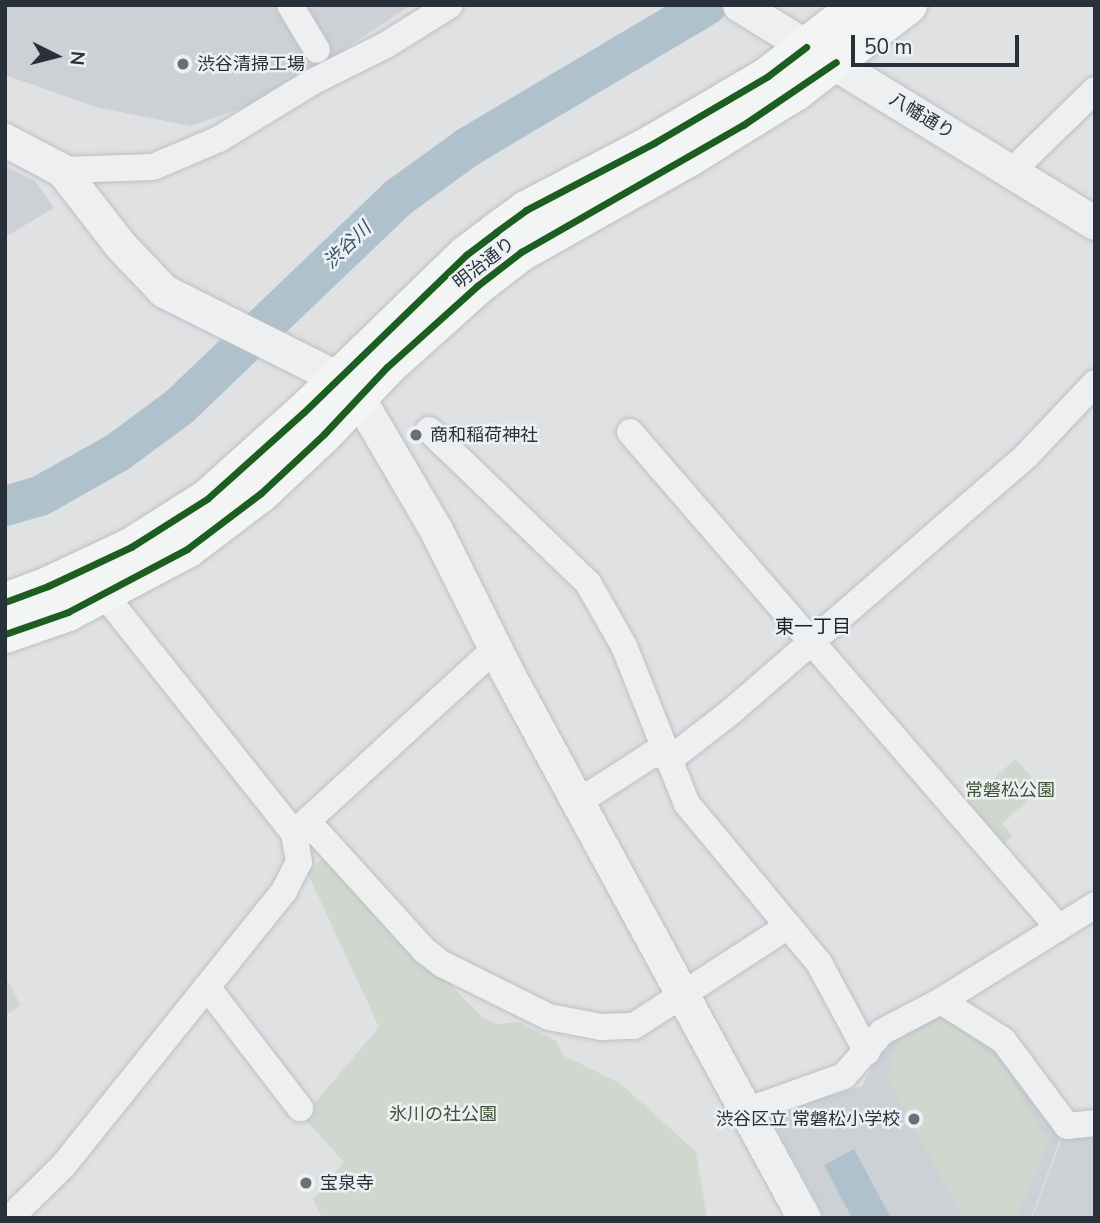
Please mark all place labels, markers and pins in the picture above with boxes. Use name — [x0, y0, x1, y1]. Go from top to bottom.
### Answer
place label: 渋谷清掃工場 — [197, 53, 305, 75]
marker: 渋谷清掃工場 — [175, 56, 191, 72]
place label: 商和稲荷神社 — [430, 424, 538, 446]
marker: 商和稲荷神社 — [408, 427, 424, 443]
place label: 渋谷区立 常磐松小学校 — [715, 1108, 900, 1130]
marker: 渋谷区立 常磐松小学校 — [906, 1111, 922, 1127]
place label: 宝泉寺 — [320, 1172, 374, 1194]
marker: 宝泉寺 — [298, 1175, 314, 1191]

